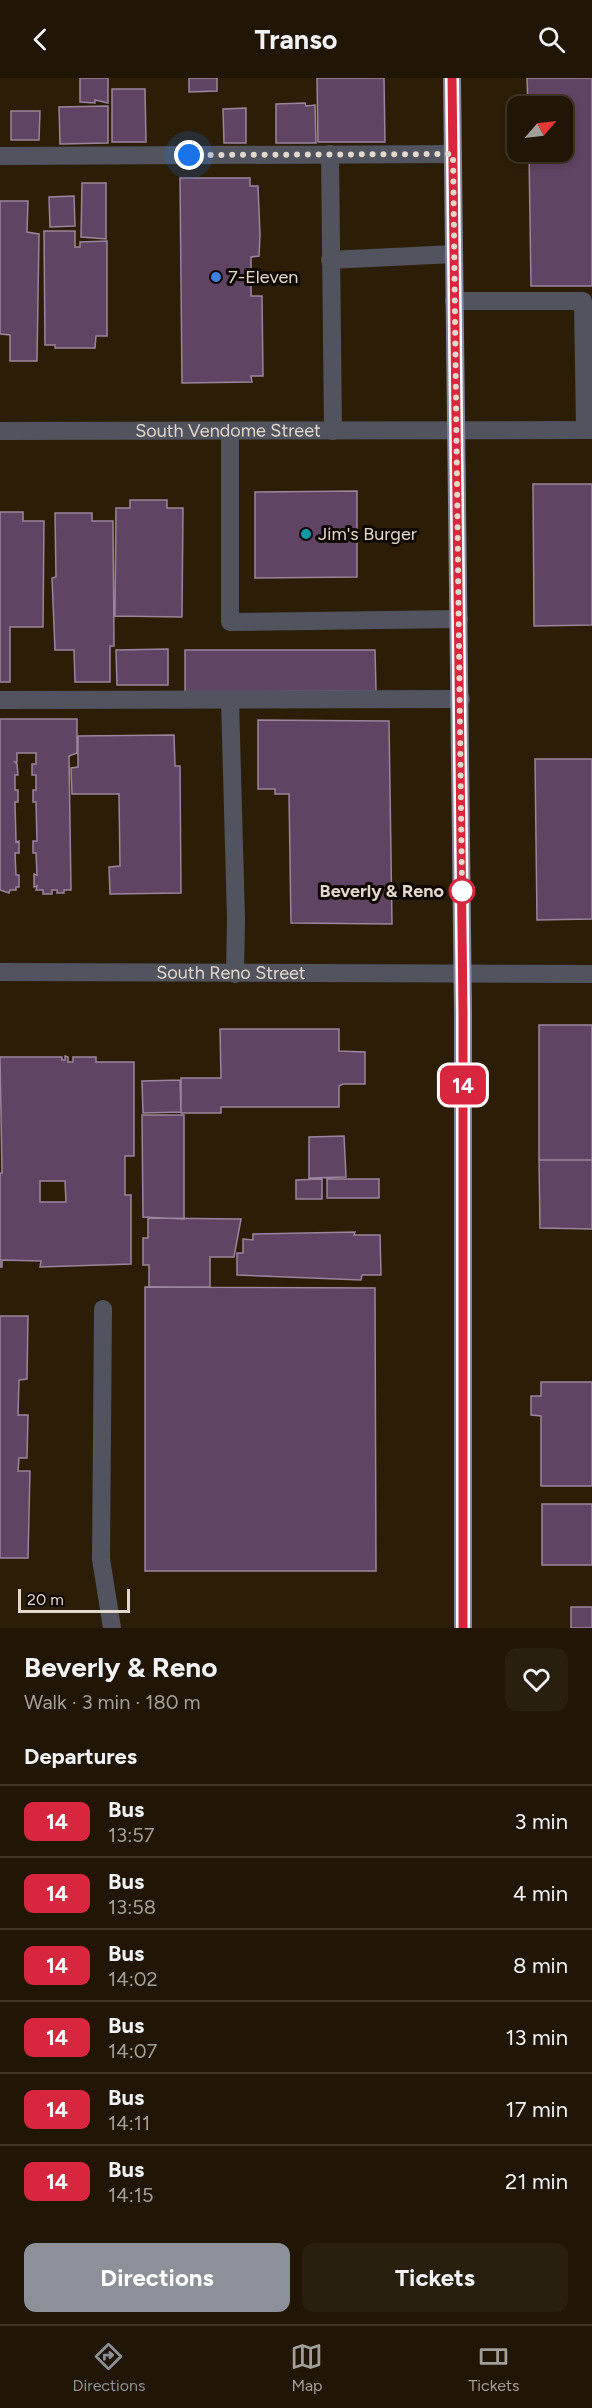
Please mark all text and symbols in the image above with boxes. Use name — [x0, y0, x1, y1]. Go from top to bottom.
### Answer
icon: back — [24, 23, 57, 56]
text: Transo — [255, 23, 337, 56]
icon: search — [535, 23, 568, 56]
north arrow — [507, 96, 573, 162]
map controls — [507, 96, 573, 162]
your location — [174, 140, 204, 170]
place label: 7-Eleven — [228, 266, 298, 288]
marker: 7-Eleven — [209, 270, 223, 284]
street label: South Vendome Street — [135, 419, 321, 442]
place label: Jim's Burger — [318, 523, 417, 545]
marker: Jim's Burger — [299, 527, 313, 541]
marker: Beverly & Reno — [449, 878, 475, 904]
place label: Beverly & Reno — [320, 880, 444, 902]
street label: South Reno Street — [156, 962, 306, 984]
line badge: 14 — [436, 1066, 490, 1104]
text: 14 — [452, 1073, 474, 1098]
scale bar — [18, 1586, 130, 1614]
text: 20 m — [27, 1590, 64, 1609]
button: heart — [505, 1648, 568, 1711]
text: Beverly & Reno — [24, 1650, 217, 1684]
text: Walk · 3 min · 180 m — [24, 1690, 201, 1714]
text: Departures — [24, 1743, 137, 1770]
text: Bus — [108, 1796, 144, 1823]
text: 3 min — [514, 1808, 568, 1835]
text: 14 — [46, 1809, 68, 1834]
text: 13:57 — [108, 1823, 154, 1847]
text: Bus — [108, 1868, 144, 1895]
text: 4 min — [513, 1880, 568, 1907]
text: 14 — [46, 1881, 68, 1906]
text: 13:58 — [108, 1895, 156, 1919]
text: Bus — [108, 1940, 144, 1967]
text: 8 min — [513, 1952, 568, 1979]
text: 14 — [46, 1953, 68, 1978]
text: 14:02 — [108, 1967, 158, 1991]
text: Bus — [108, 2012, 144, 2039]
text: 13 min — [505, 2024, 568, 2051]
text: 14 — [46, 2025, 68, 2050]
text: 14:07 — [108, 2039, 157, 2063]
text: Bus — [108, 2084, 144, 2111]
text: 17 min — [506, 2096, 568, 2123]
text: 14 — [46, 2097, 68, 2122]
text: 14:11 — [108, 2111, 150, 2135]
text: Bus — [108, 2156, 144, 2183]
text: 21 min — [505, 2168, 568, 2195]
text: 14 — [46, 2169, 68, 2194]
text: 14:15 — [108, 2183, 154, 2207]
button: Directions — [24, 2243, 290, 2312]
button: Tickets — [302, 2243, 568, 2312]
tab: Directions — [73, 2340, 145, 2395]
tab: Map — [290, 2340, 323, 2395]
tab: Tickets — [468, 2340, 519, 2395]

